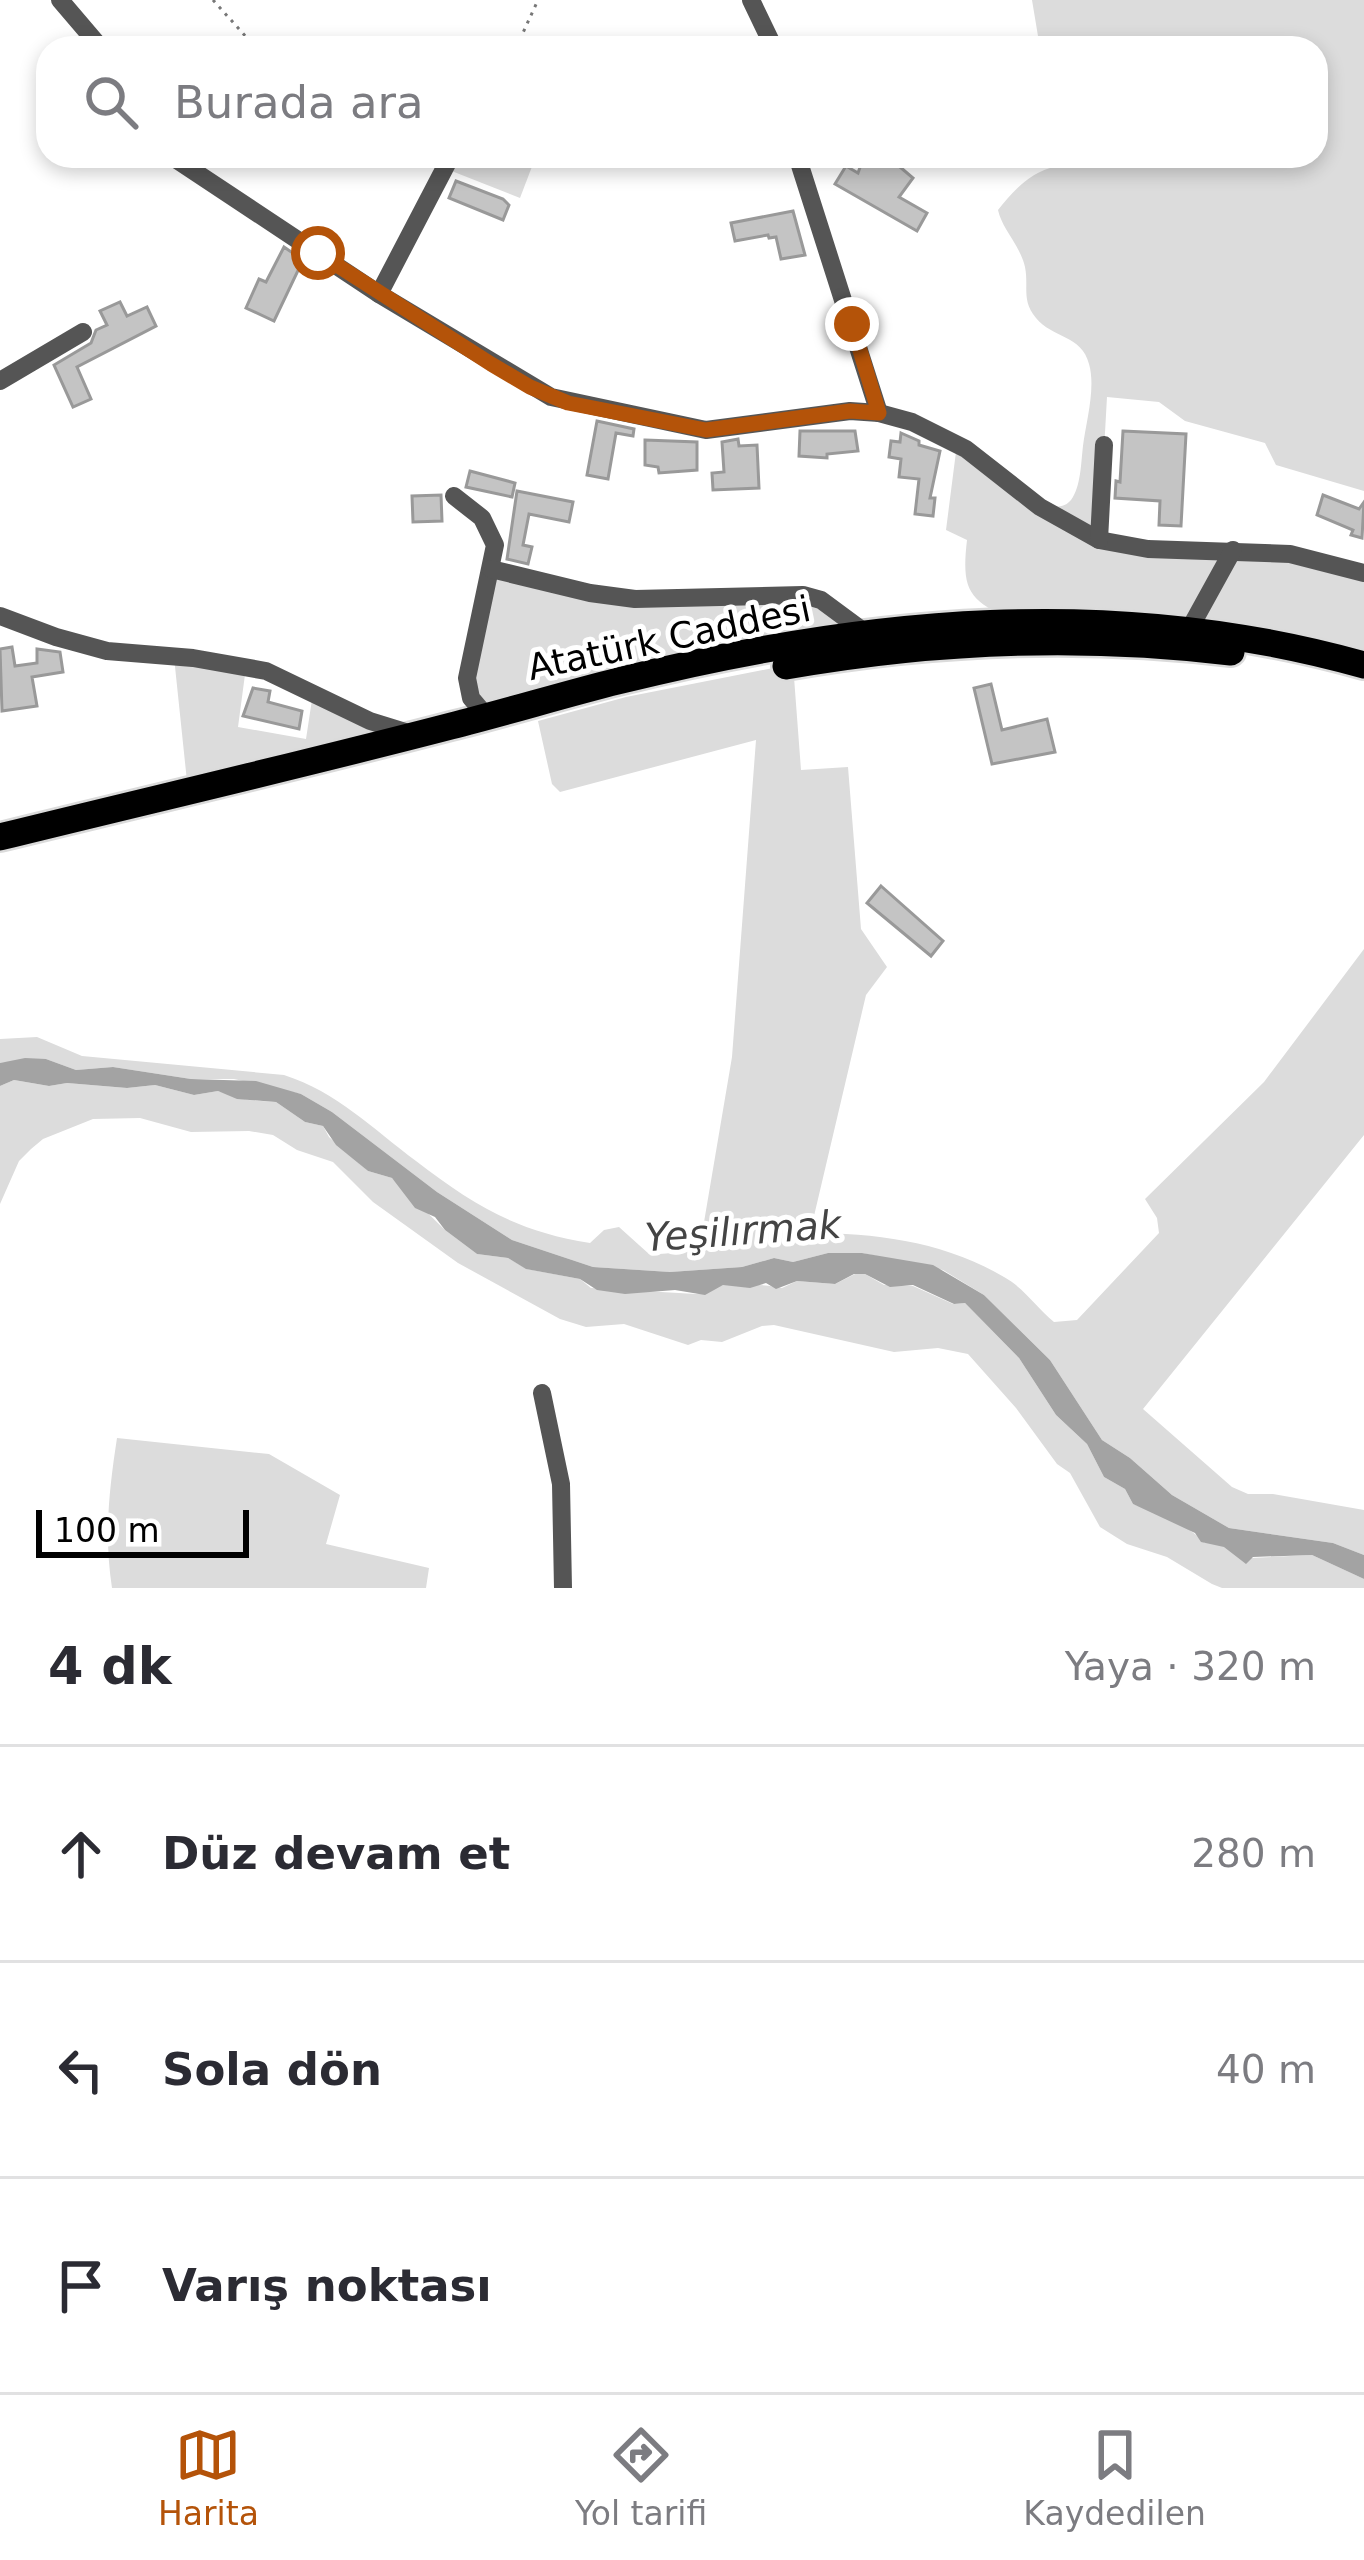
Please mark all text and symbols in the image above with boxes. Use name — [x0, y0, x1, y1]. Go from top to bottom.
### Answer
search box — [36, 36, 1328, 168]
icon: search — [78, 69, 144, 135]
text: Burada ara — [174, 76, 424, 129]
route start — [291, 226, 345, 280]
route end — [825, 297, 879, 351]
street label: Atatürk Caddesi — [524, 588, 814, 688]
water label: Yeşilırmak — [643, 1202, 844, 1260]
scale bar — [36, 1504, 249, 1557]
text: 100 m — [54, 1511, 160, 1550]
text: 4 dk — [48, 1637, 172, 1696]
text: Yaya · 320 m — [1065, 1644, 1316, 1689]
icon: ahead — [48, 1821, 114, 1887]
text: Düz devam et — [162, 1827, 510, 1880]
text: 280 m — [1191, 1831, 1316, 1876]
icon: left — [48, 2037, 114, 2103]
text: Sola dön — [162, 2043, 382, 2096]
text: 40 m — [1216, 2047, 1316, 2092]
icon: arrive — [48, 2253, 114, 2319]
text: Varış noktası — [162, 2259, 492, 2312]
tab: Harita — [158, 2422, 259, 2533]
tab: Yol tarifi — [575, 2422, 707, 2533]
tab: Kaydedilen — [1023, 2422, 1206, 2533]

